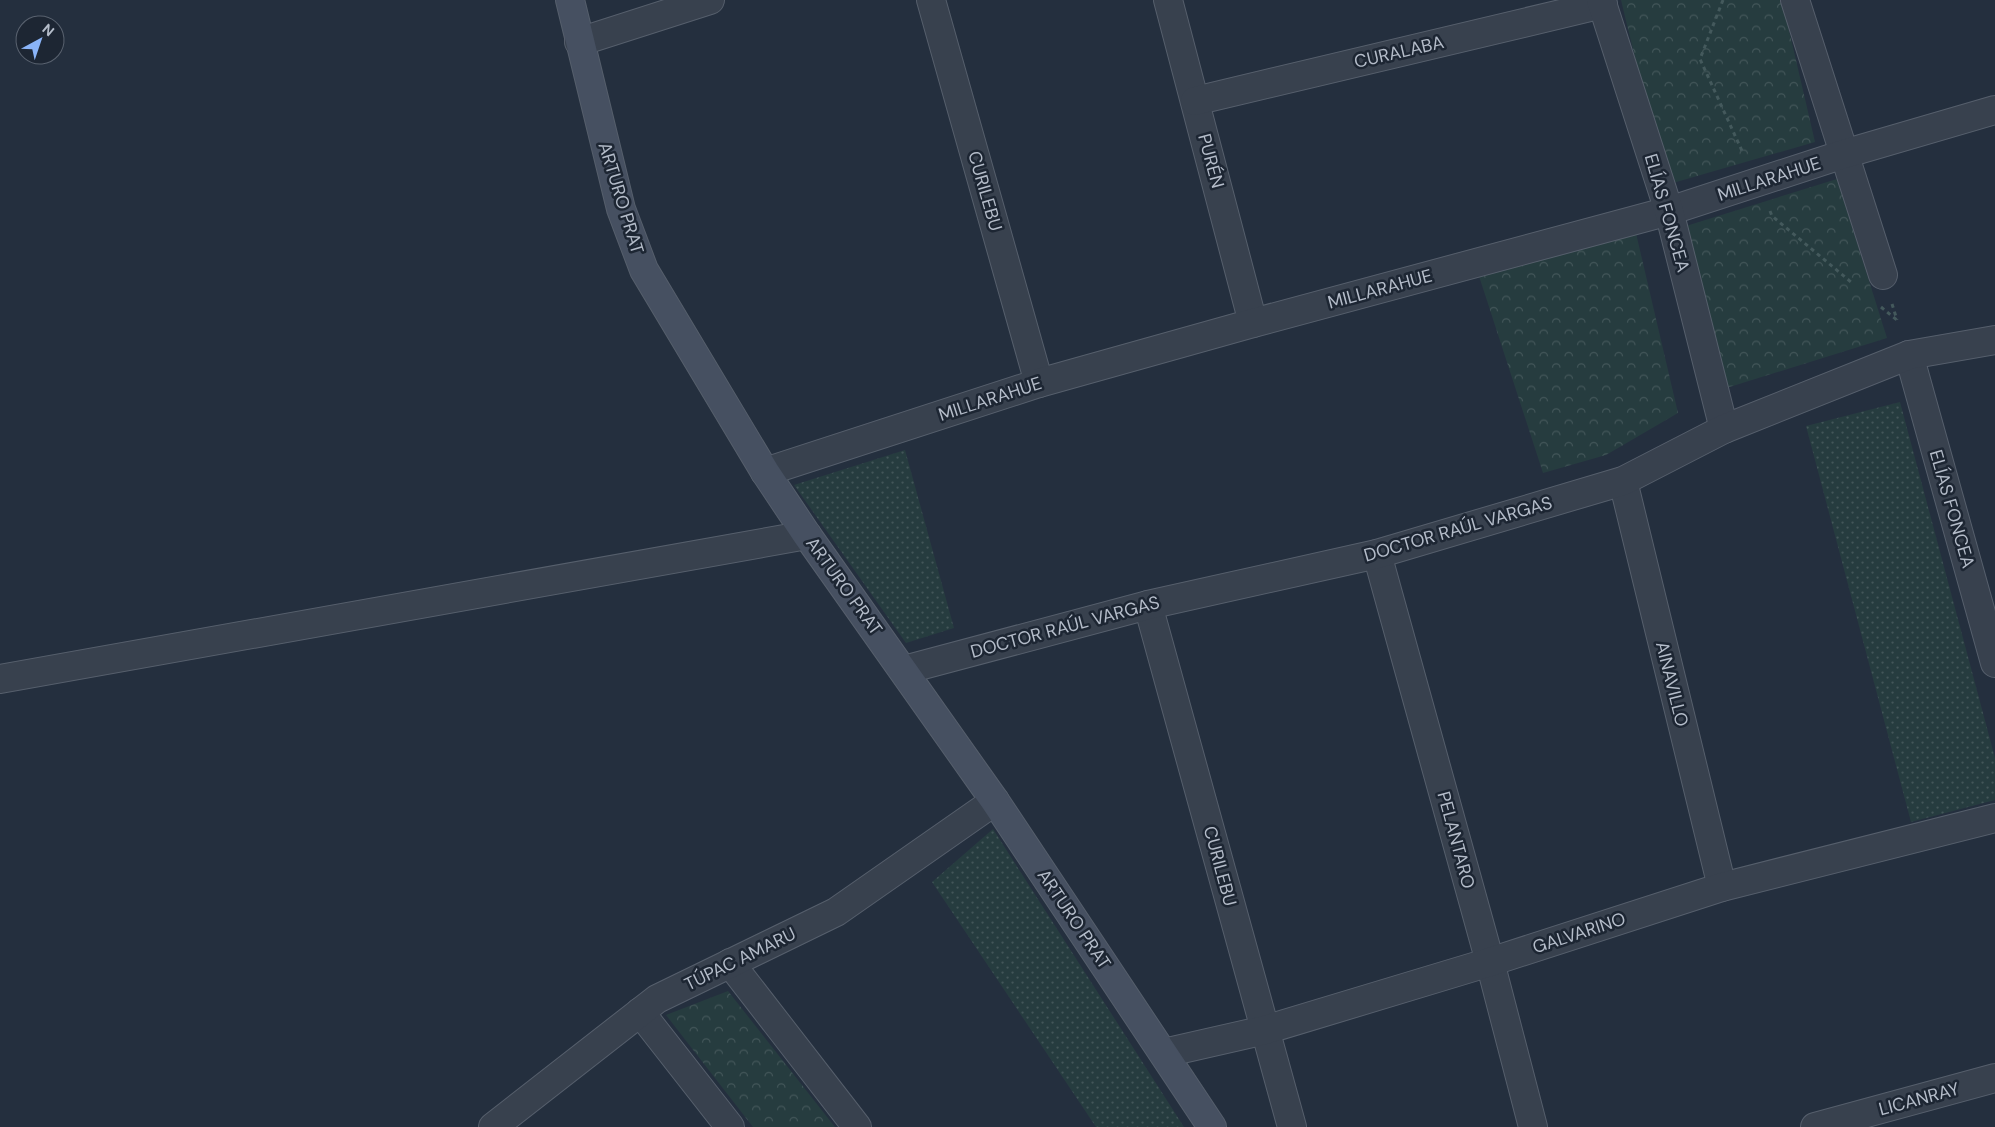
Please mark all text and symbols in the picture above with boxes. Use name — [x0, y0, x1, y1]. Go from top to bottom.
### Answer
north arrow — [15, 15, 65, 65]
text: N — [39, 20, 58, 40]
street label: CURALABA — [1352, 30, 1446, 74]
street label: PURÉN — [1192, 131, 1230, 191]
street label: ARTURO PRAT — [593, 139, 649, 257]
street label: CURILEBU — [962, 148, 1008, 234]
street label: ELÍAS FONCEA — [1639, 151, 1695, 275]
street label: MILLARAHUE — [1714, 151, 1824, 207]
street label: MILLARAHUE — [1325, 264, 1435, 314]
street label: MILLARAHUE — [935, 371, 1045, 427]
street label: ELÍAS FONCEA — [1924, 447, 1980, 571]
street label: DOCTOR RAÚL VARGAS — [1361, 491, 1555, 567]
street label: ARTURO PRAT — [800, 532, 888, 640]
street label: DOCTOR RAÚL VARGAS — [968, 590, 1162, 664]
street label: AINAVILLO — [1650, 639, 1694, 729]
street label: PELANTARO — [1432, 789, 1481, 891]
street label: CURILEBU — [1198, 823, 1242, 909]
street label: ARTURO PRAT — [1032, 864, 1116, 974]
street label: GALVARINO — [1529, 907, 1629, 959]
street label: TÚPAC AMARU — [680, 922, 800, 996]
street label: LICANRAY — [1876, 1077, 1962, 1121]

